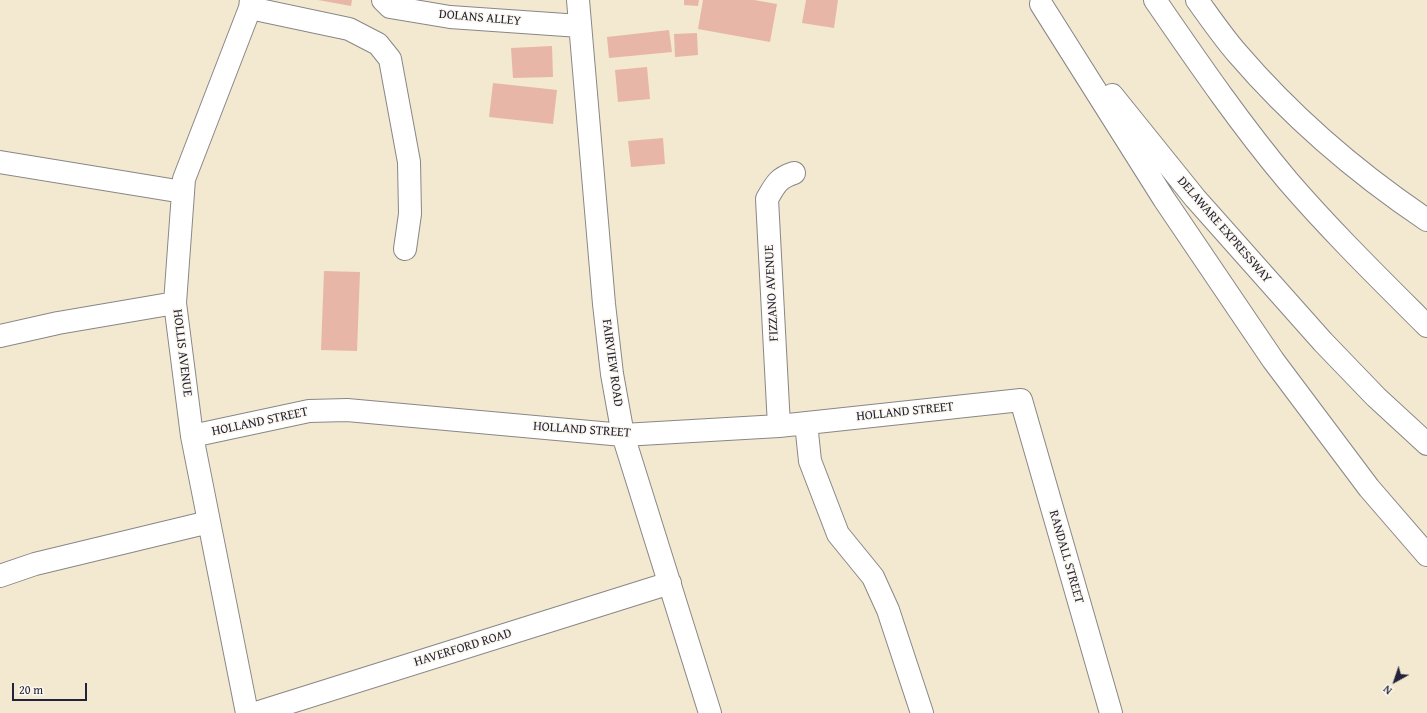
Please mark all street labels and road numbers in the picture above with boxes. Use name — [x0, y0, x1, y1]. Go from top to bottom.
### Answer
street label: DOLANS ALLEY — [438, 7, 522, 29]
street label: DELAWARE EXPRESSWAY — [1174, 174, 1274, 286]
street label: FIZZANO AVENUE — [762, 244, 782, 342]
street label: HOLLIS AVENUE — [169, 308, 195, 398]
street label: FAIRVIEW ROAD — [598, 318, 626, 408]
street label: HOLLAND STREET — [856, 399, 954, 425]
street label: HOLLAND STREET — [211, 404, 309, 440]
street label: HOLLAND STREET — [533, 419, 631, 441]
street label: RANDALL STREET — [1045, 509, 1087, 605]
street label: HAVERFORD ROAD — [412, 626, 514, 670]

